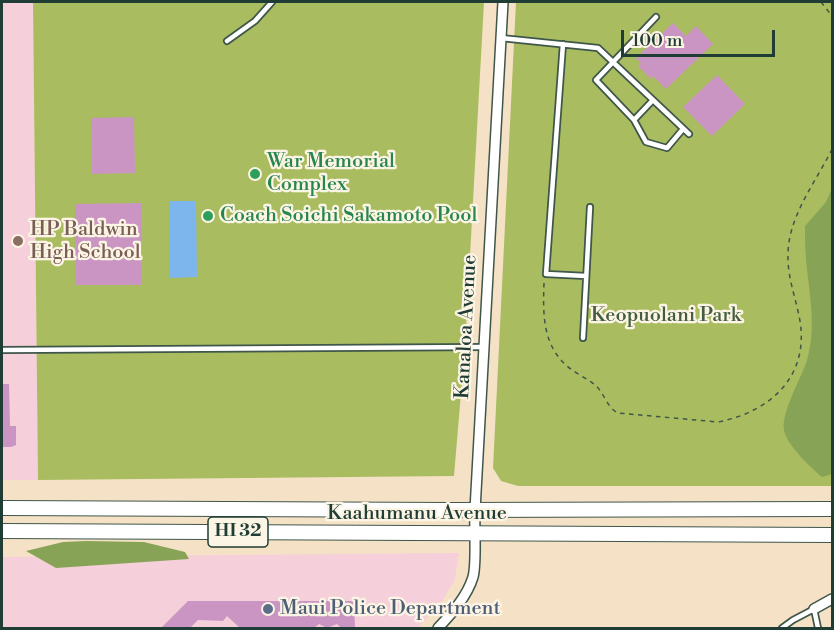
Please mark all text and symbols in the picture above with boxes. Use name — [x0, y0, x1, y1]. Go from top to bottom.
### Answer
scale bar — [624, 18, 778, 56]
text: 100 m — [632, 29, 683, 52]
place label: War Memorial Complex — [267, 150, 395, 197]
marker: War Memorial Complex — [248, 167, 262, 181]
place label: Coach Soichi Sakamoto Pool — [220, 204, 477, 228]
marker: Coach Soichi Sakamoto Pool — [201, 209, 215, 223]
place label: HP Baldwin High School — [30, 218, 141, 265]
marker: HP Baldwin High School — [11, 234, 25, 248]
street label: Kanaloa Avenue — [451, 254, 483, 400]
park label: Keopuolani Park — [591, 304, 741, 328]
street label: Kaahumanu Avenue — [327, 502, 507, 526]
road number: HI 32 — [208, 517, 268, 547]
place label: Maui Police Department — [280, 597, 501, 621]
marker: Maui Police Department — [261, 602, 275, 616]

